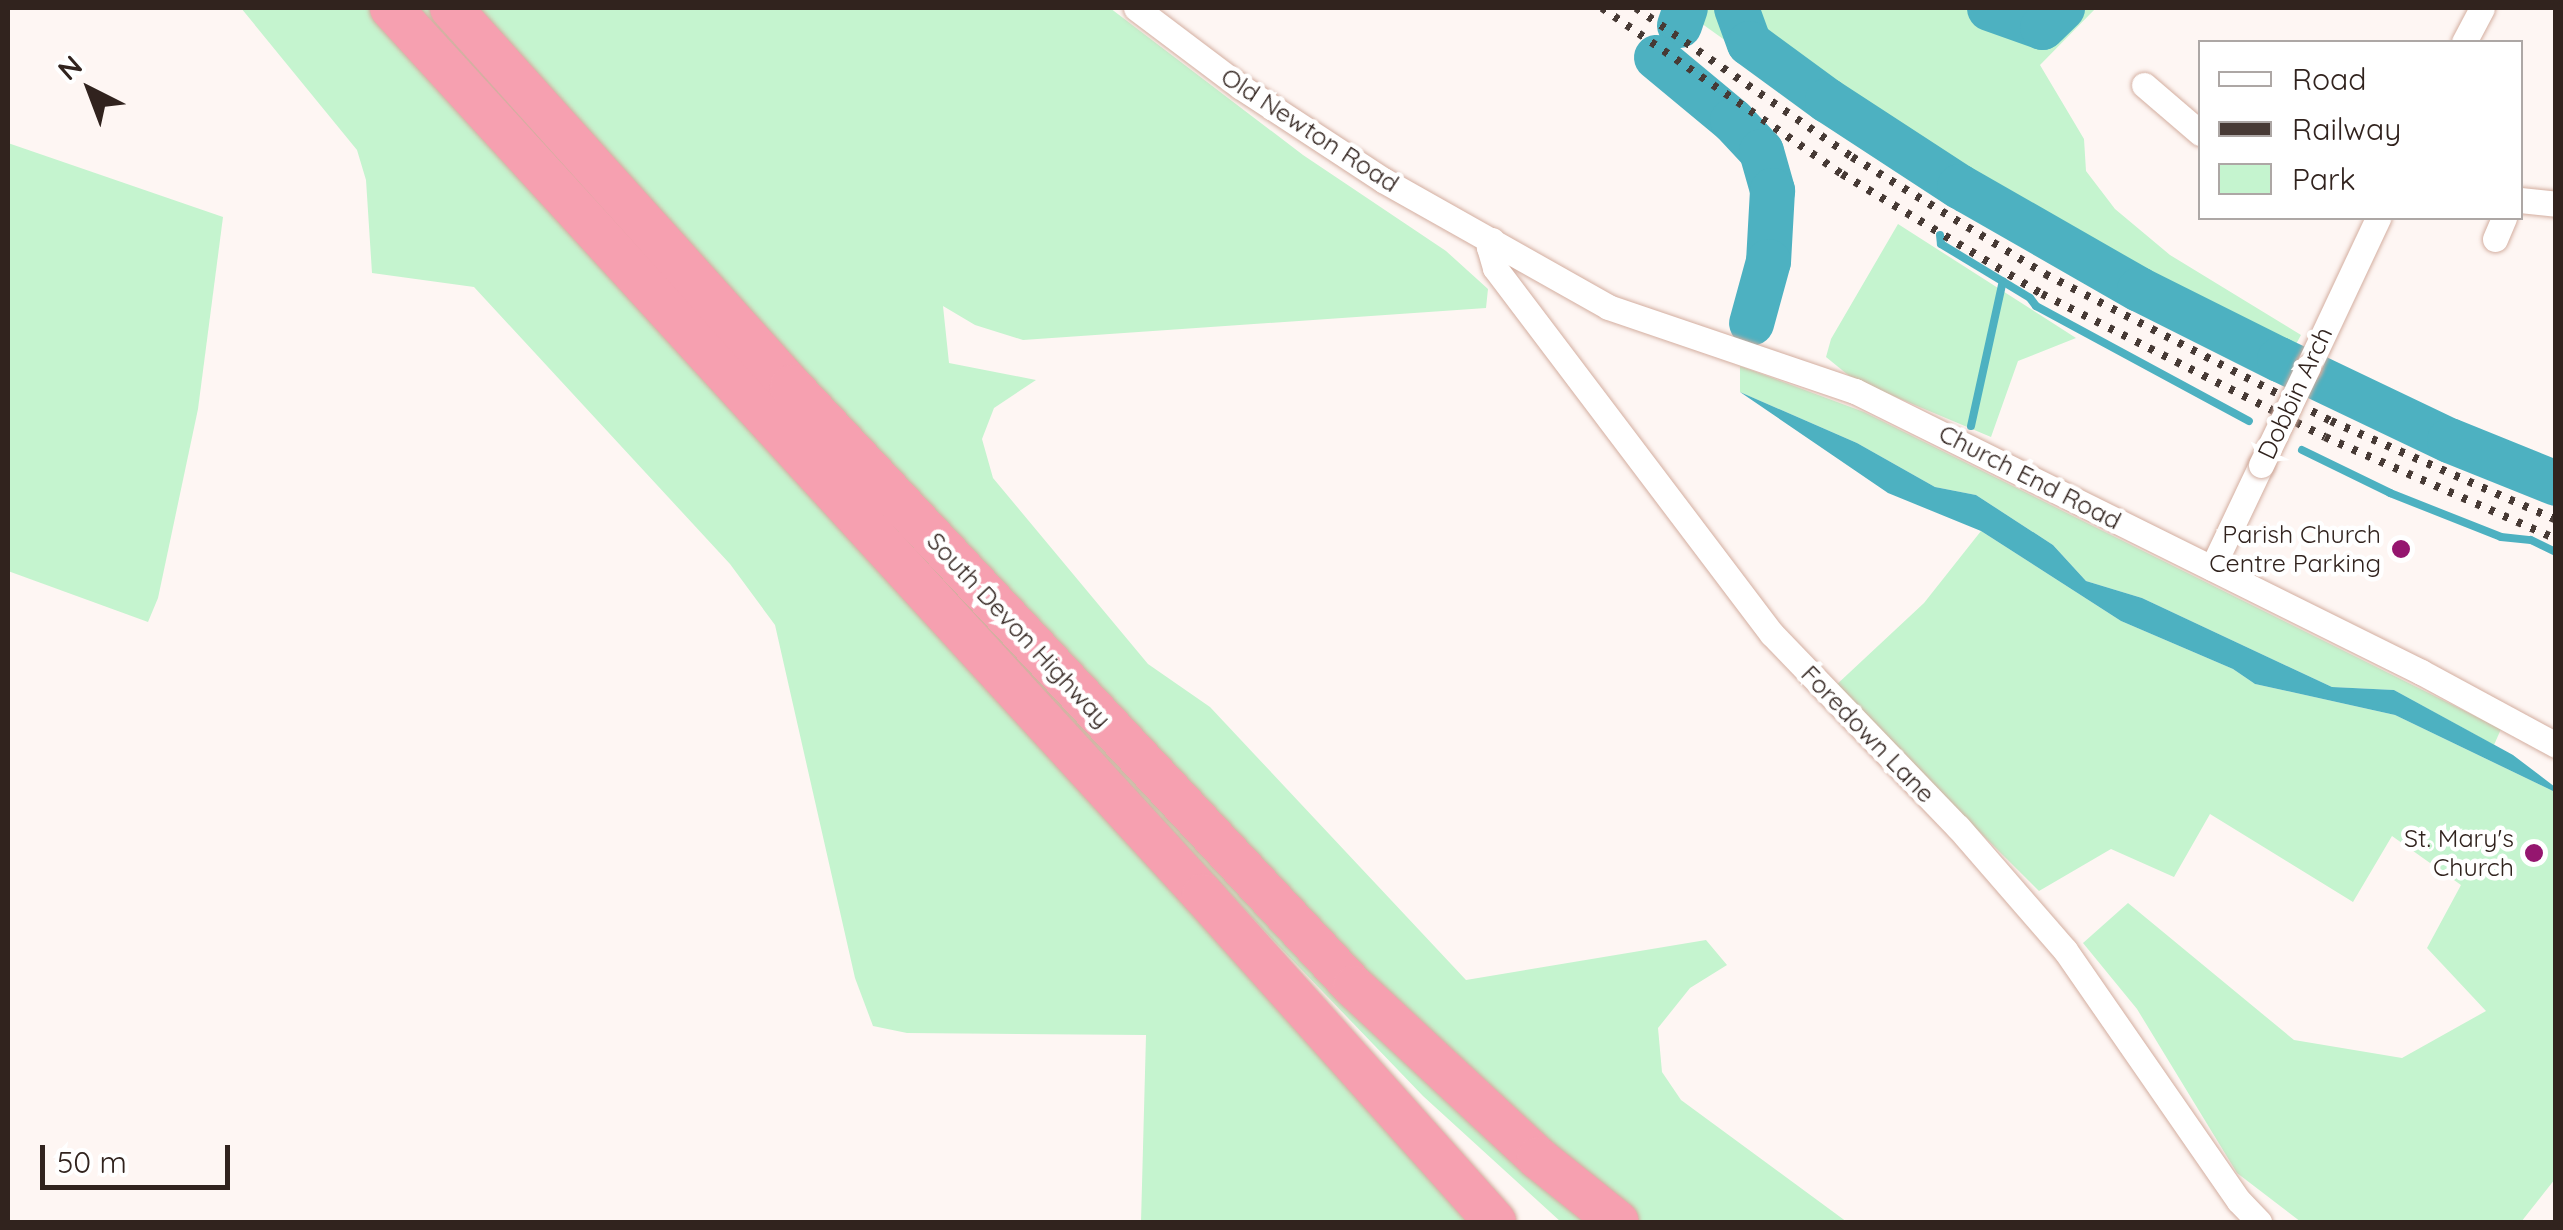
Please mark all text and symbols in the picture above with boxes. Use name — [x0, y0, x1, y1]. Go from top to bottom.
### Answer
north arrow — [40, 40, 140, 140]
legend — [2198, 40, 2523, 220]
text: N — [50, 47, 89, 87]
text: Road — [2292, 60, 2366, 98]
street label: Old Newton Road — [1216, 61, 1404, 199]
text: Railway — [2292, 110, 2401, 148]
text: Park — [2292, 160, 2356, 198]
street label: Dobbin Arch — [2251, 322, 2339, 464]
street label: Church End Road — [1934, 418, 2126, 536]
place label: Parish Church Centre Parking — [2209, 520, 2381, 579]
street label: South Devon Highway — [921, 526, 1117, 734]
marker: Parish Church Centre Parking — [2390, 538, 2412, 560]
street label: Foredown Lane — [1795, 659, 1941, 809]
place label: St. Mary's Church — [2404, 824, 2514, 883]
marker: St. Mary's Church — [2523, 842, 2545, 864]
scale bar — [45, 1125, 235, 1187]
text: 50 m — [57, 1143, 127, 1181]

